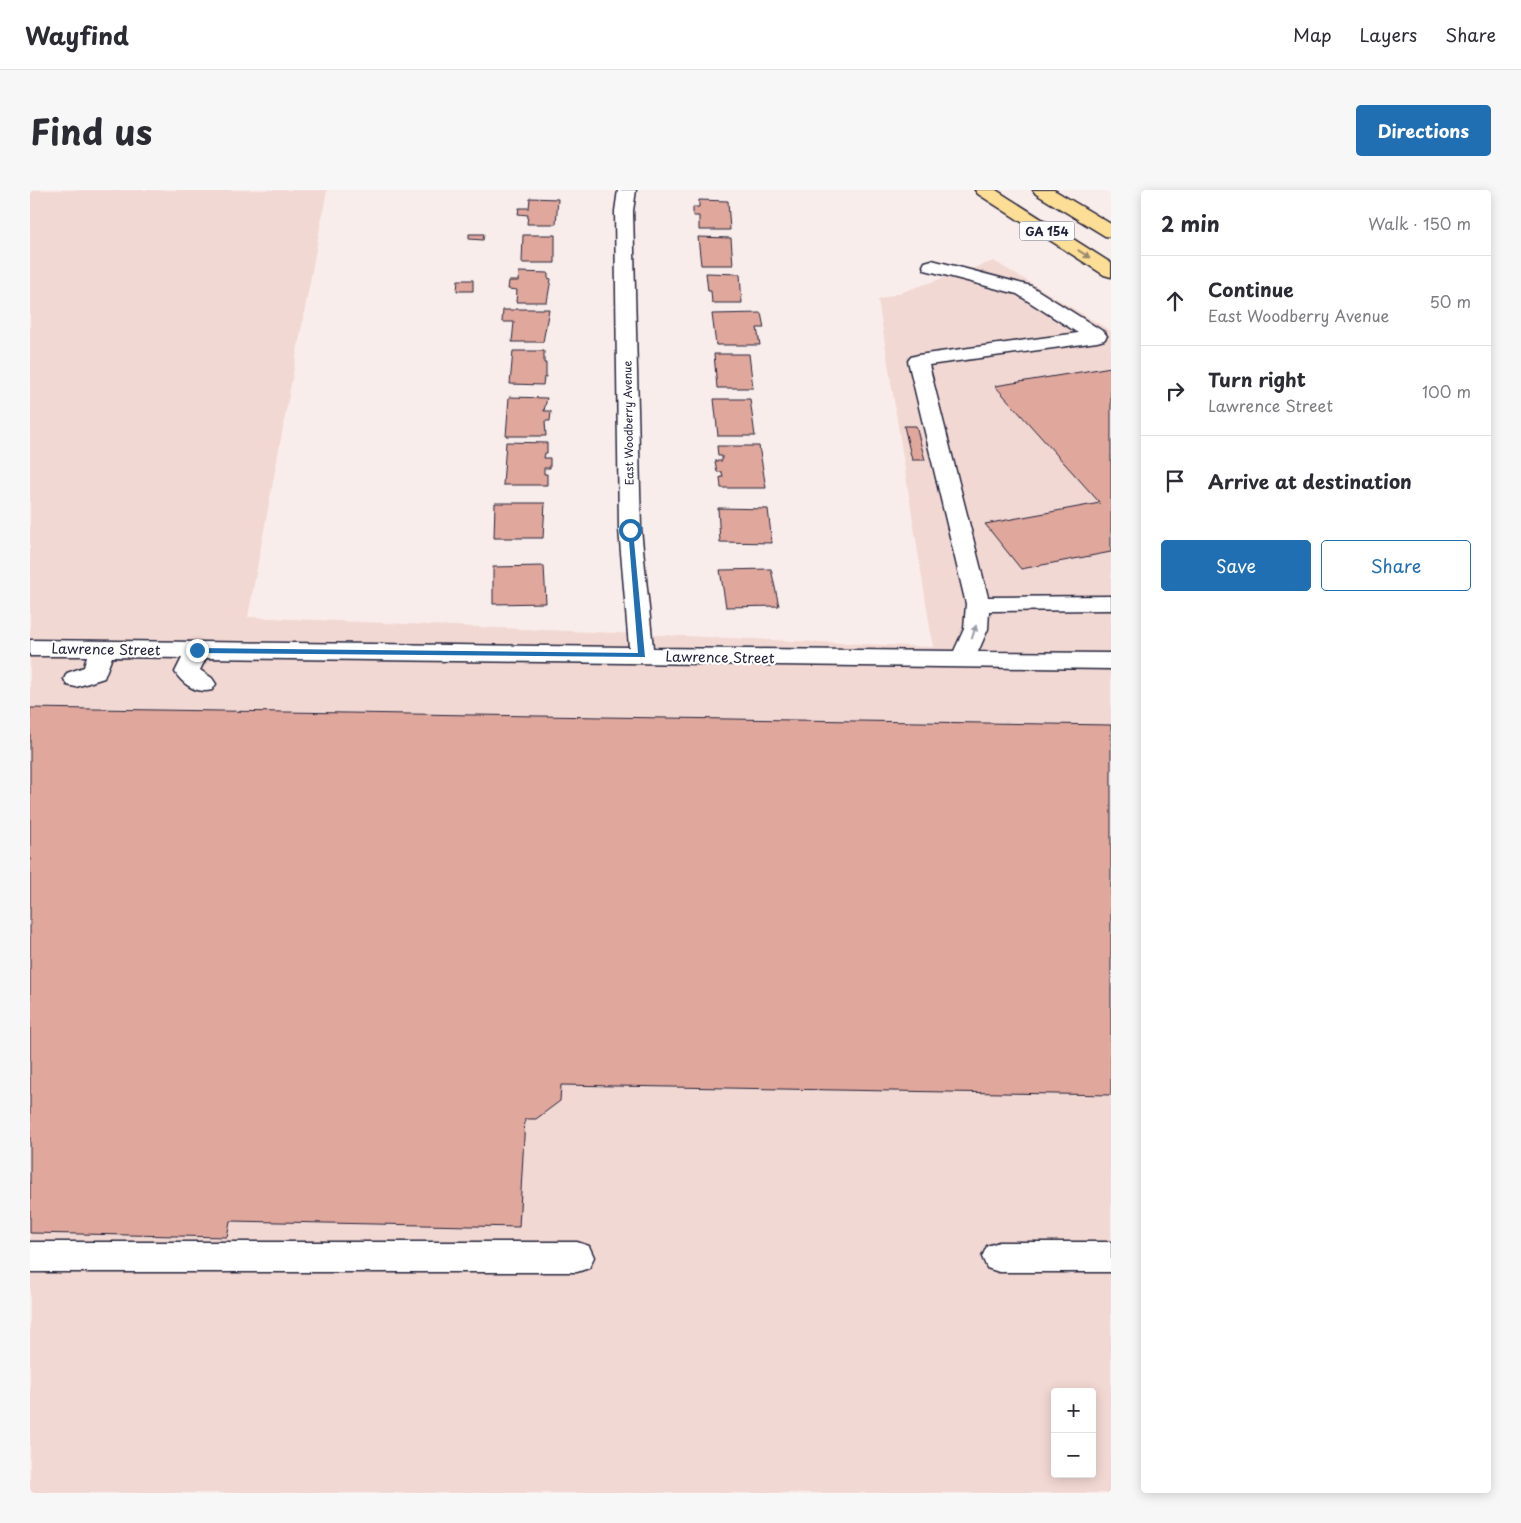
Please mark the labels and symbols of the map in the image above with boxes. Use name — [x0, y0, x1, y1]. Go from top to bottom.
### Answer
road number: GA 154 — [1020, 221, 1074, 240]
one-way arrow — [1077, 249, 1090, 259]
street label: East Woodberry Avenue — [618, 361, 638, 485]
route start — [619, 519, 642, 542]
one-way arrow — [970, 625, 978, 640]
street label: Lawrence Street — [51, 638, 161, 660]
route end — [186, 639, 209, 662]
street label: Lawrence Street — [665, 646, 775, 668]

